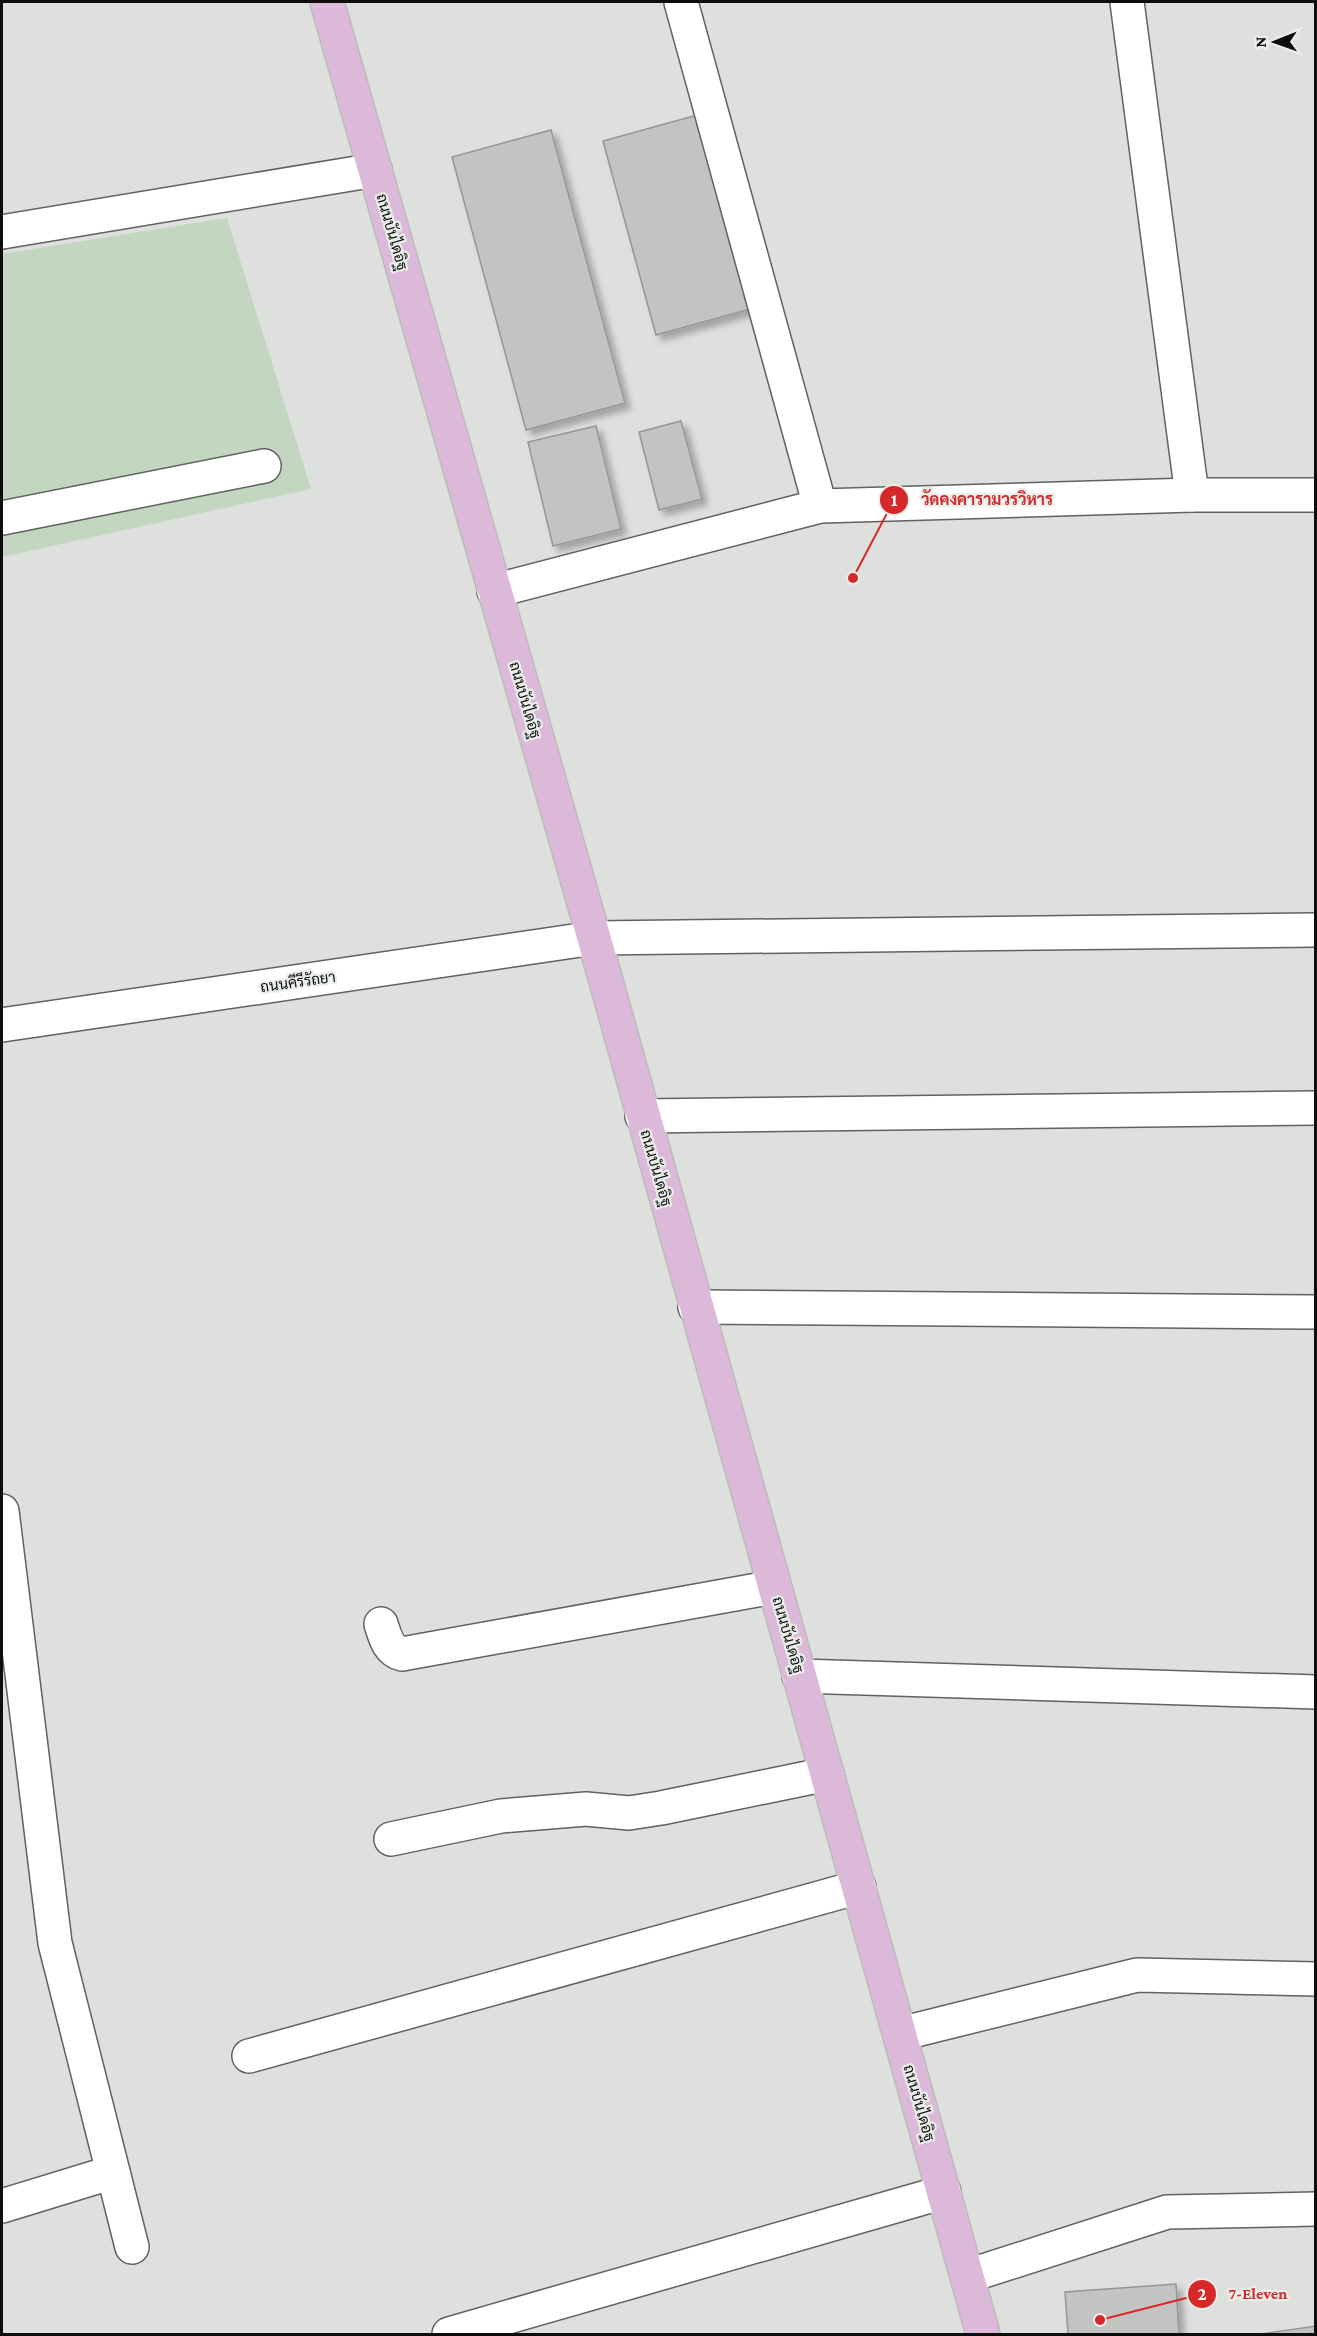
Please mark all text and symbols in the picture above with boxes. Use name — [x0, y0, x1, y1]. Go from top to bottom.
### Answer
north arrow — [1245, 12, 1305, 72]
text: N — [1252, 37, 1269, 48]
street label: ถนนบันไดอิฐ — [372, 191, 412, 273]
callout: วัดคงคารามวรวิหาร — [879, 483, 1065, 517]
text: วัดคงคารามวรวิหาร — [921, 489, 1053, 508]
text: 1 — [891, 490, 898, 510]
street label: ถนนบันไดอิฐ — [505, 659, 545, 741]
street label: ถนนคีรีรัถยา — [259, 967, 337, 995]
street label: ถนนบันไดอิฐ — [636, 1127, 676, 1209]
street label: ถนนบันไดอิฐ — [768, 1594, 808, 1676]
street label: ถนนบันไดอิฐ — [899, 2062, 939, 2144]
callout: 7-Eleven — [1187, 2277, 1299, 2311]
text: 2 — [1197, 2284, 1207, 2304]
text: 7-Eleven — [1229, 2285, 1287, 2302]

